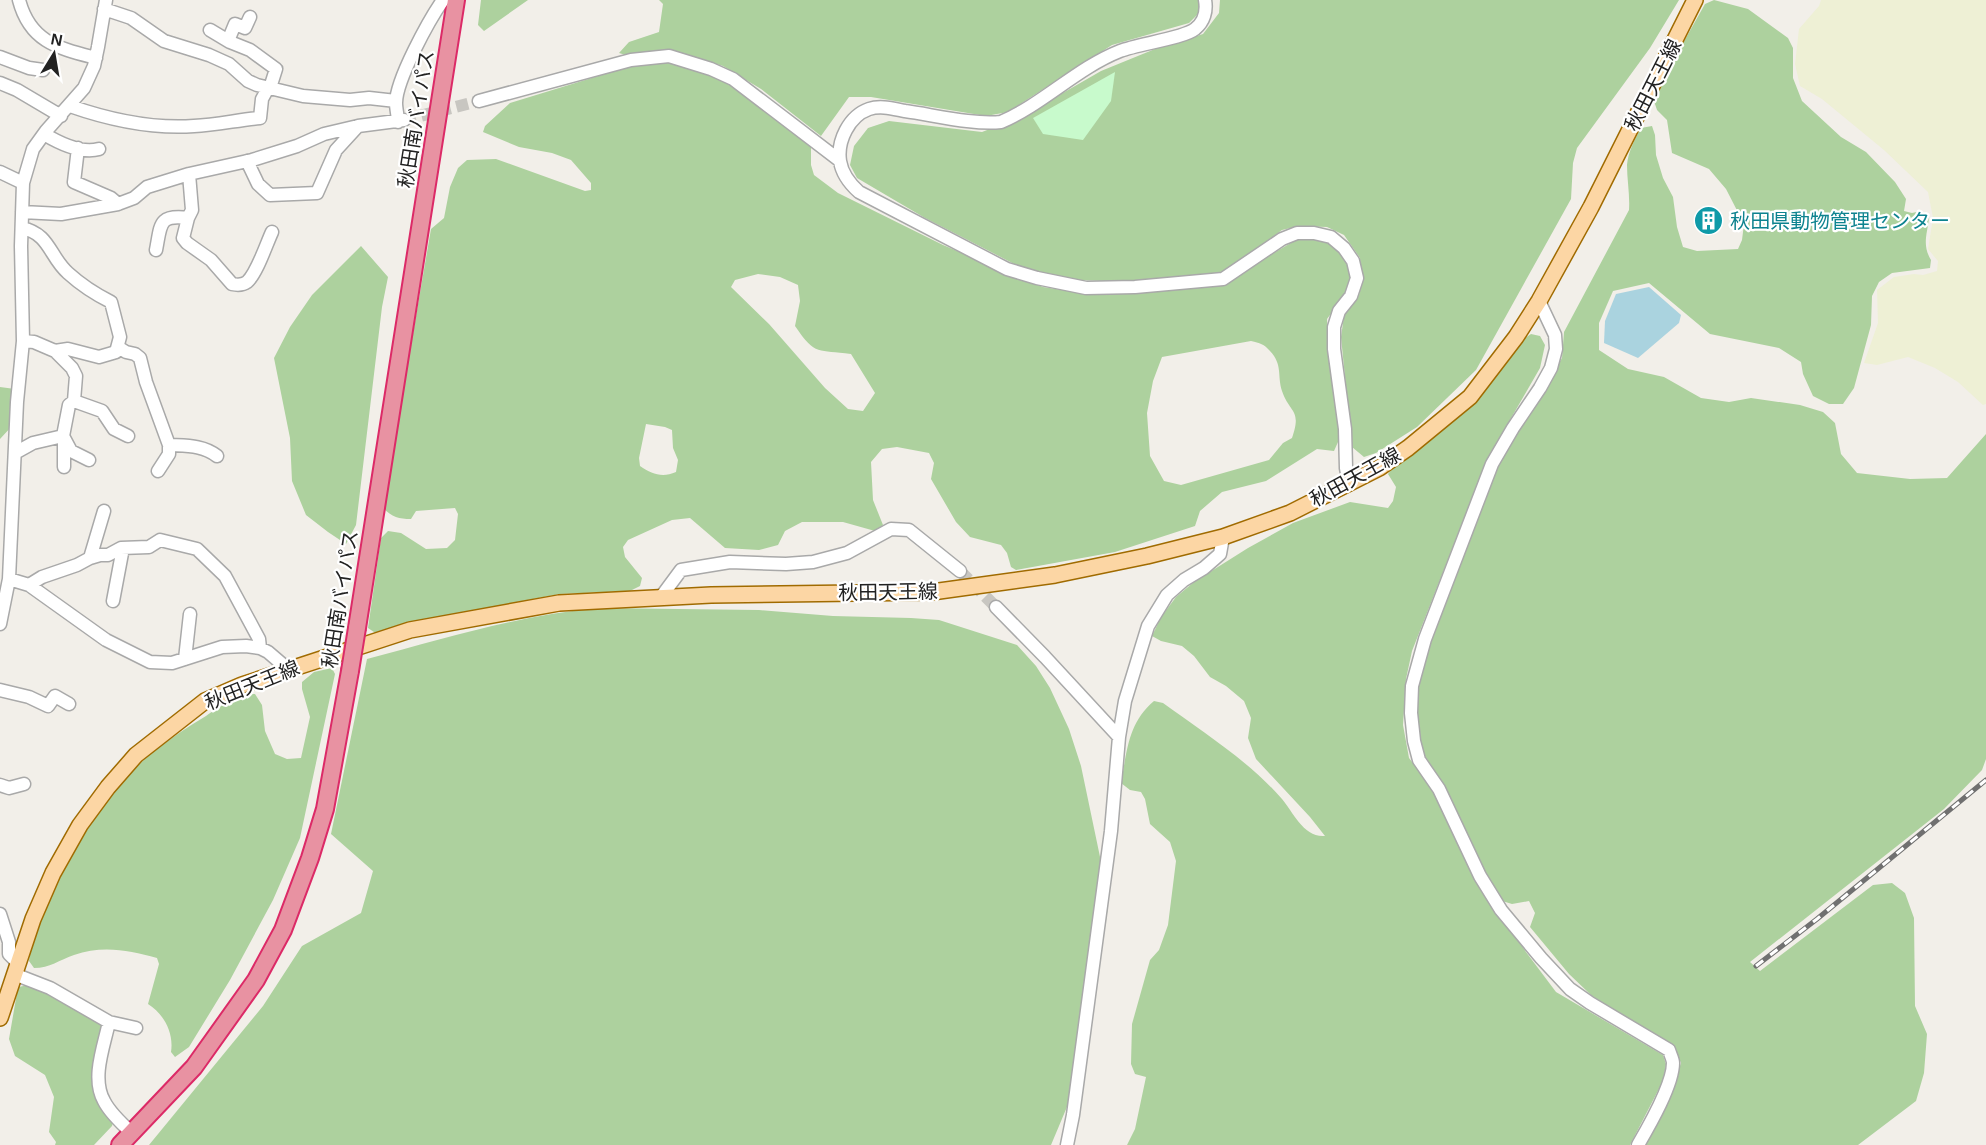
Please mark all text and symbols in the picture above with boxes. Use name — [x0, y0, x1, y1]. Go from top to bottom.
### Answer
north arrow — [24, 24, 84, 84]
text: N — [49, 30, 64, 49]
street label: 秋田天王線 — [1620, 35, 1686, 135]
street label: 秋田南バイパス — [394, 48, 438, 190]
building icon: 秋田県動物管理センター — [1693, 205, 1725, 237]
place label: 秋田県動物管理センター — [1730, 210, 1950, 232]
street label: 秋田天王線 — [1306, 443, 1404, 511]
street label: 秋田南バイパス — [318, 528, 362, 670]
street label: 秋田天王線 — [838, 580, 938, 604]
street label: 秋田天王線 — [202, 656, 302, 714]

